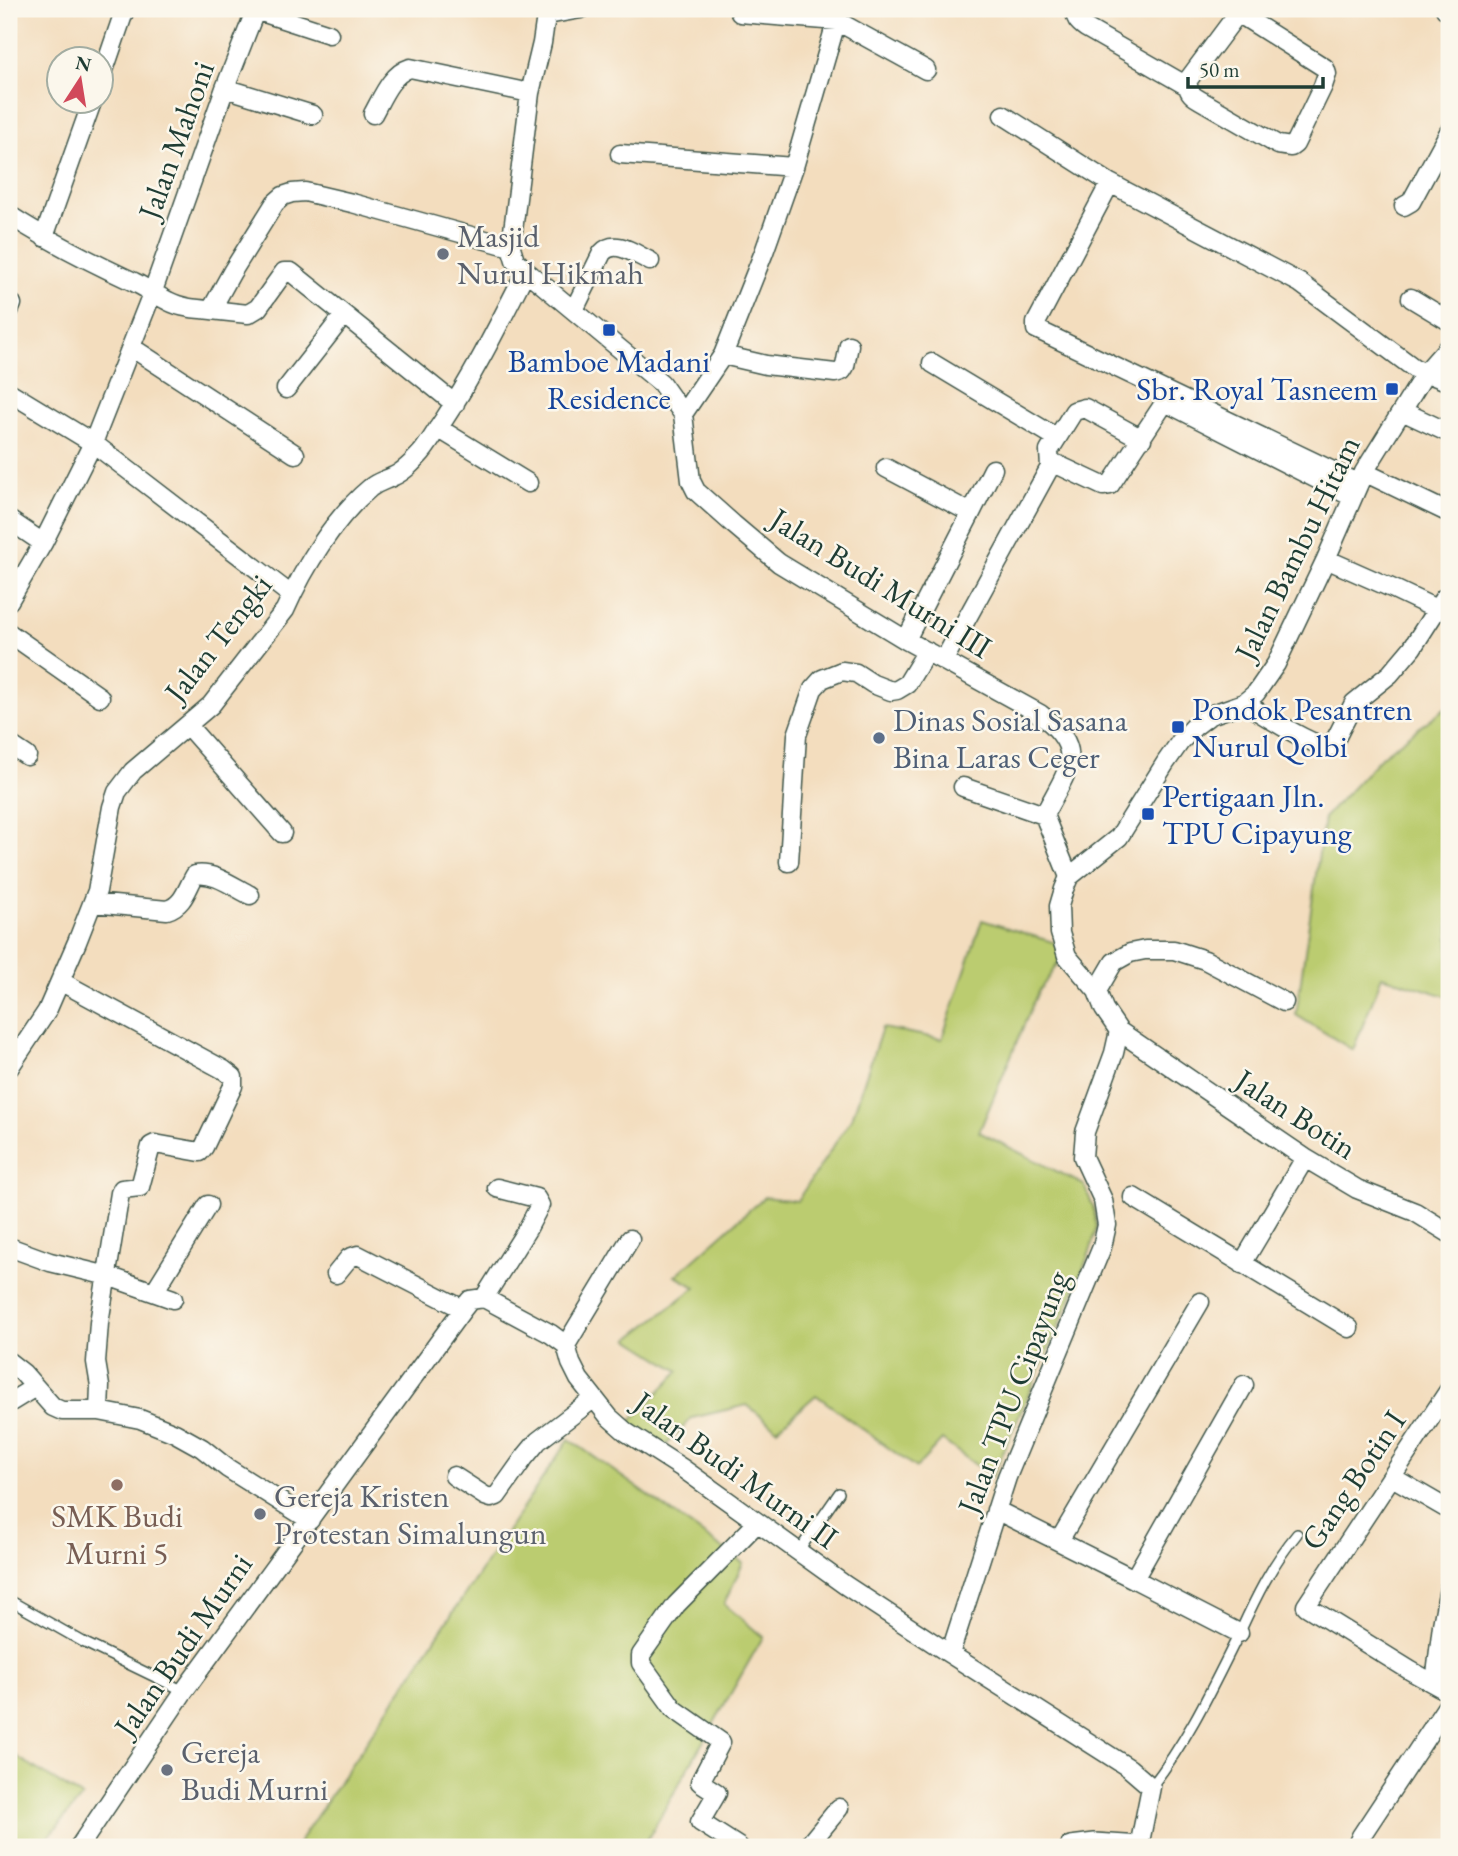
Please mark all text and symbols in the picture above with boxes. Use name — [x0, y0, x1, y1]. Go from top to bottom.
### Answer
north arrow — [46, 46, 116, 116]
scale bar — [1188, 46, 1323, 90]
text: N — [73, 50, 94, 78]
street label: Jalan Mahoni — [127, 55, 224, 228]
text: 50 m — [1199, 56, 1240, 83]
place label: Masjid Nurul Hikmah — [457, 215, 644, 294]
marker: Masjid Nurul Hikmah — [435, 246, 451, 262]
marker: Bamboe Madani Residence — [601, 322, 617, 338]
place label: Bamboe Madani Residence — [508, 340, 710, 419]
place label: Sbr. Royal Tasneem — [1136, 368, 1378, 410]
marker: Sbr. Royal Tasneem — [1384, 381, 1400, 397]
street label: Jalan Bambu Hitam — [1223, 429, 1370, 670]
street label: Jalan Budi Murni III — [760, 496, 1000, 668]
street label: Jalan Tengki — [153, 565, 281, 713]
place label: Pondok Pesantren Nurul Qolbi — [1192, 688, 1413, 767]
place label: Dinas Sosial Sasana Bina Laras Ceger — [893, 699, 1128, 778]
marker: Pondok Pesantren Nurul Qolbi — [1170, 719, 1186, 735]
marker: Dinas Sosial Sasana Bina Laras Ceger — [871, 730, 887, 746]
place label: Pertigaan Jln. TPU Cipayung — [1162, 775, 1353, 854]
marker: Pertigaan Jln. TPU Cipayung — [1140, 806, 1156, 822]
street label: Jalan Botin — [1225, 1057, 1365, 1169]
street label: Jalan TPU Cipayung — [946, 1263, 1079, 1522]
street label: Jalan Budi Murni II — [623, 1380, 847, 1558]
street label: Gang Botin I — [1291, 1402, 1415, 1558]
place label: Gereja Kristen Protestan Simalungun — [274, 1475, 547, 1554]
marker: SMK Budi Murni 5 — [109, 1477, 125, 1493]
place label: SMK Budi Murni 5 — [51, 1495, 183, 1574]
marker: Gereja Kristen Protestan Simalungun — [252, 1506, 268, 1522]
street label: Jalan Budi Murni — [103, 1545, 262, 1747]
place label: Gereja Budi Murni — [181, 1731, 328, 1810]
marker: Gereja Budi Murni — [159, 1762, 175, 1778]

